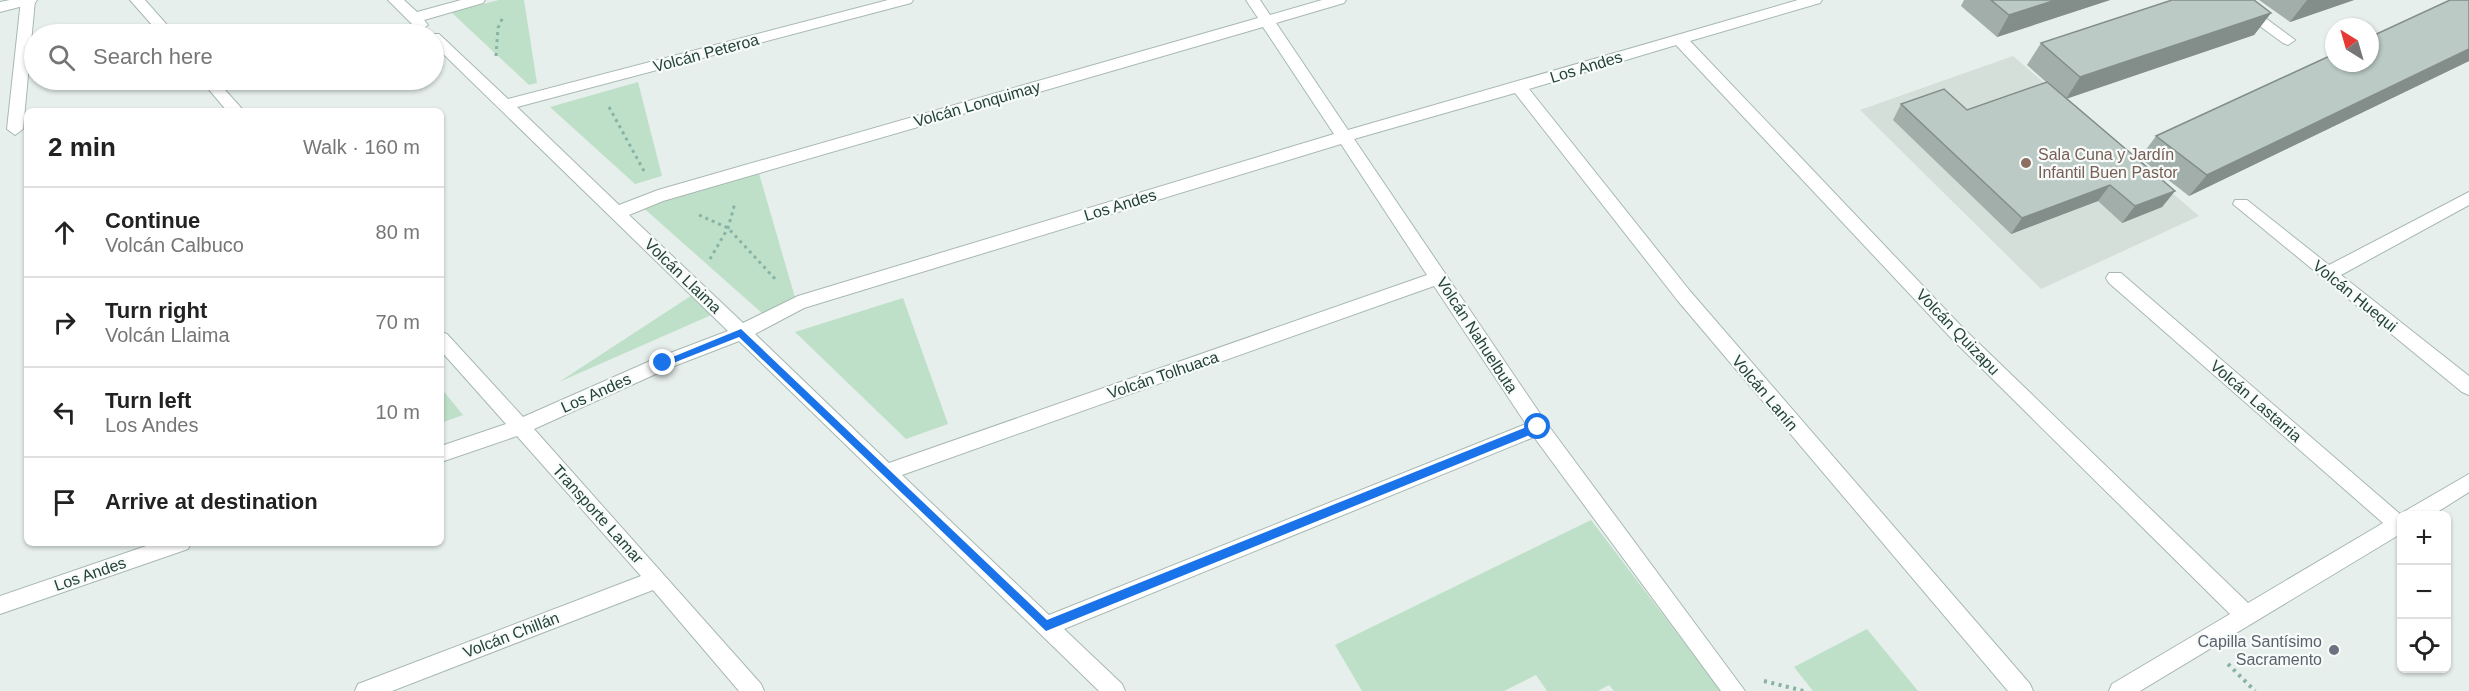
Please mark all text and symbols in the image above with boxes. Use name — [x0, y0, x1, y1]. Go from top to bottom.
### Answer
north arrow — [2325, 18, 2379, 72]
search box — [24, 24, 444, 90]
street label: Volcán Peteroa — [651, 31, 761, 75]
icon: search — [45, 41, 78, 74]
text: Search here — [93, 44, 213, 69]
street label: Los Andes — [1548, 48, 1624, 86]
street label: Volcán Lonquimay — [912, 78, 1042, 130]
text: 2 min — [48, 132, 116, 162]
text: Walk · 160 m — [303, 136, 420, 158]
place label: Sala Cuna y Jardín Infantil Buen Pastor — [2038, 146, 2178, 181]
marker: Sala Cuna y Jardín Infantil Buen Pastor — [2019, 156, 2033, 170]
street label: Los Andes — [1082, 186, 1158, 224]
text: Continue — [105, 208, 200, 233]
icon: ahead — [48, 216, 81, 249]
text: 80 m — [376, 221, 420, 243]
text: Volcán Calbuco — [105, 234, 244, 256]
street label: Volcán Llaima — [641, 235, 725, 317]
street label: Volcán Huequi — [2310, 257, 2400, 335]
street label: Volcán Nahuelbuta — [1433, 274, 1521, 396]
street label: Volcán Quizapu — [1913, 286, 2003, 378]
text: Turn right — [105, 298, 207, 323]
icon: right — [48, 306, 81, 339]
text: 70 m — [376, 311, 420, 333]
text: Volcán Llaima — [105, 324, 230, 346]
street label: Volcán Tolhuaca — [1105, 348, 1221, 402]
route end — [649, 349, 675, 375]
street label: Volcán Lanín — [1729, 352, 1801, 434]
street label: Volcán Lastarria — [2207, 357, 2305, 445]
street label: Los Andes — [558, 370, 634, 416]
text: Turn left — [105, 388, 191, 413]
icon: left — [48, 396, 81, 429]
text: 10 m — [376, 401, 420, 423]
route start — [1524, 413, 1550, 439]
text: Los Andes — [105, 414, 198, 436]
street label: Transporte Lamar — [549, 461, 647, 567]
icon: arrive — [48, 486, 81, 519]
text: Arrive at destination — [105, 489, 318, 514]
map controls — [2397, 511, 2451, 673]
button: + — [2397, 511, 2451, 565]
street label: Los Andes — [52, 554, 128, 594]
button: − — [2397, 565, 2451, 619]
street label: Volcán Chillán — [461, 609, 561, 661]
button: locate — [2397, 619, 2451, 673]
place label: Capilla Santísimo Sacramento — [2198, 633, 2322, 668]
marker: Capilla Santísimo Sacramento — [2327, 643, 2341, 657]

